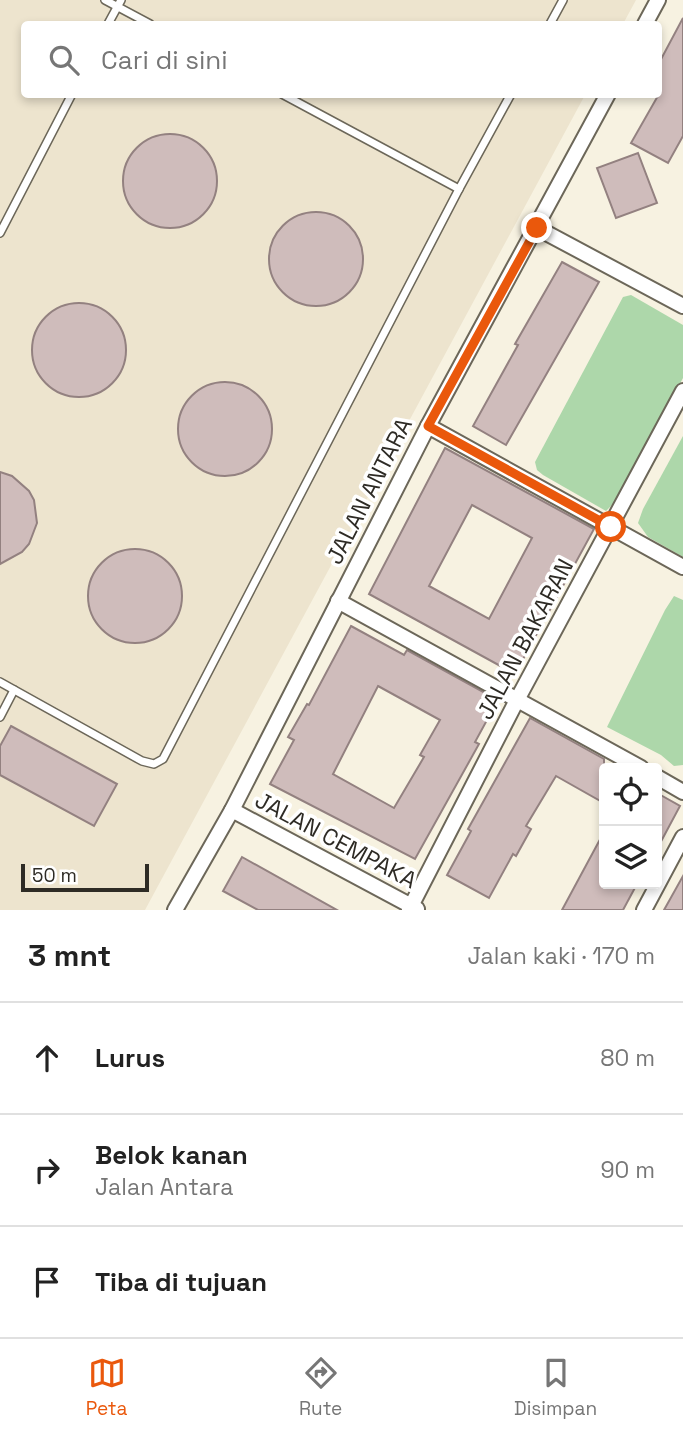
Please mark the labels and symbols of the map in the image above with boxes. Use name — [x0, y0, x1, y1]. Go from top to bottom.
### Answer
route end — [521, 212, 552, 243]
street label: JALAN ANTARA — [319, 413, 419, 569]
route start — [595, 511, 626, 542]
street label: JALAN BAKARAN — [470, 553, 580, 725]
street label: JALAN CEMPAKA — [250, 785, 422, 895]
scale bar — [21, 861, 149, 893]

